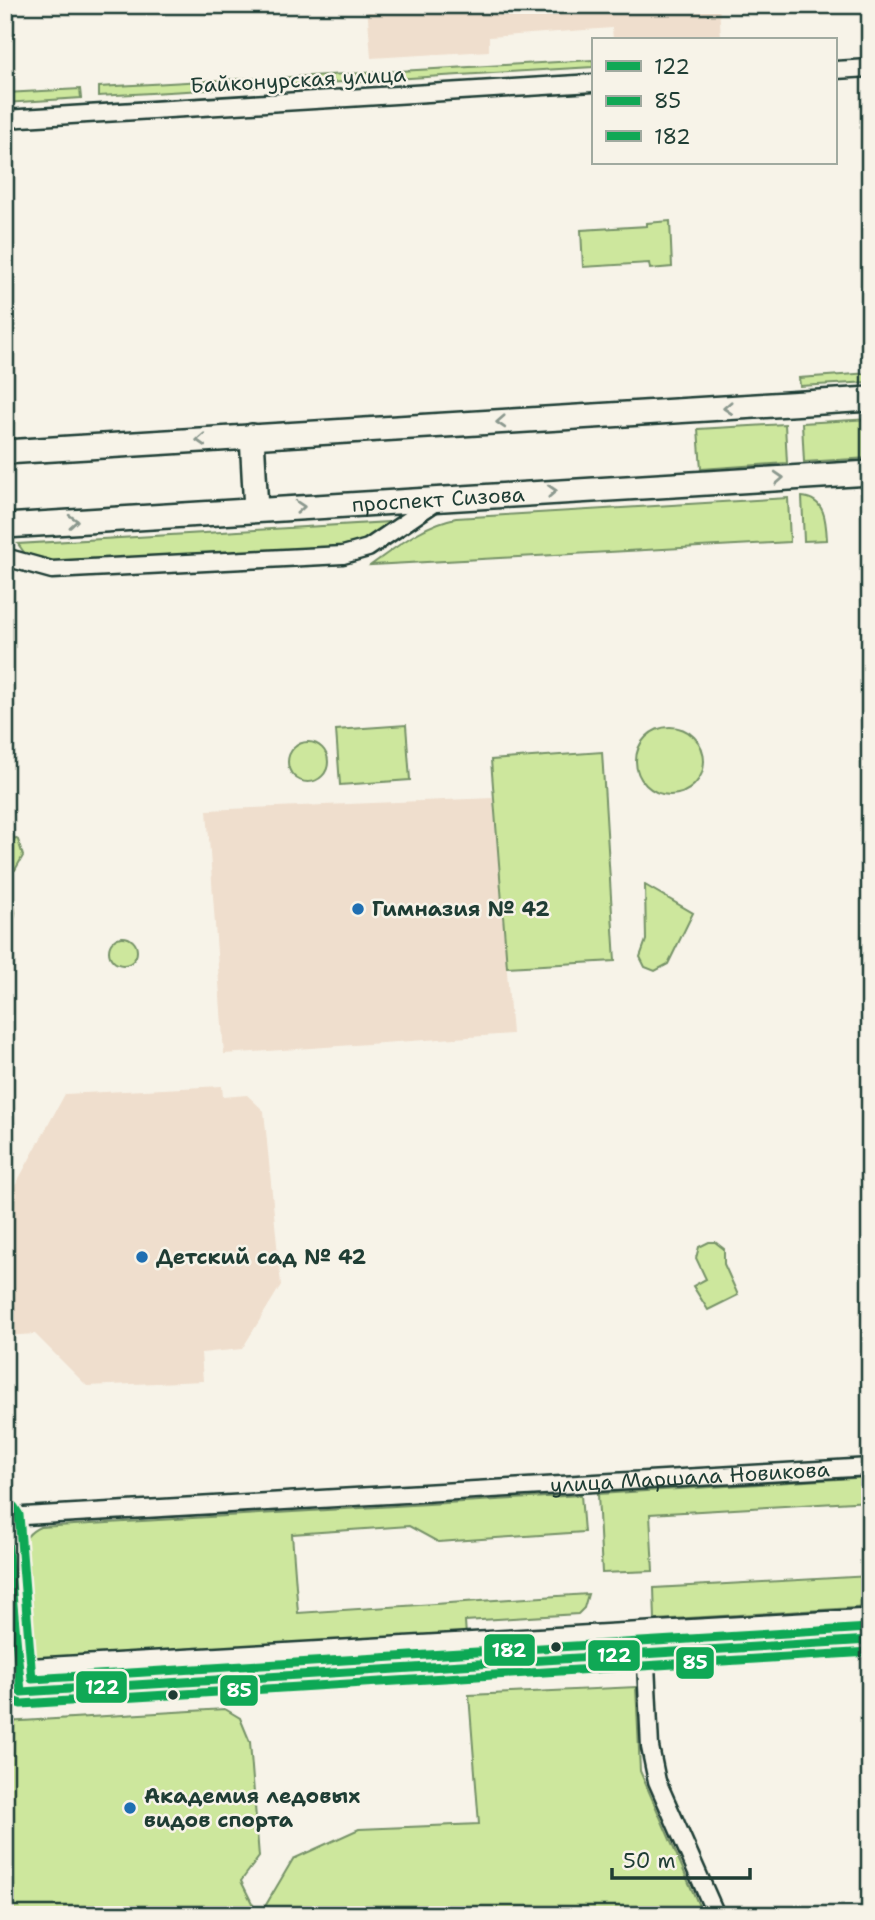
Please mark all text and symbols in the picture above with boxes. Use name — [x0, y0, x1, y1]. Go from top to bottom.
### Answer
legend — [592, 38, 836, 164]
text: 122 — [654, 53, 690, 81]
street label: Байконурская улица — [189, 60, 407, 100]
text: 85 — [654, 87, 681, 115]
text: 182 — [654, 123, 691, 151]
one-way arrow — [722, 400, 733, 415]
one-way arrow — [495, 414, 506, 429]
one-way arrow — [195, 432, 206, 447]
one-way arrow — [774, 471, 785, 486]
street label: проспект Сизова — [351, 480, 526, 519]
one-way arrow — [547, 484, 558, 499]
one-way arrow — [295, 500, 306, 515]
one-way arrow — [68, 514, 79, 529]
place label: Гимназия № 42 — [372, 895, 550, 923]
marker: Гимназия № 42 — [350, 901, 366, 917]
place label: Детский сад № 42 — [156, 1243, 367, 1271]
marker: Детский сад № 42 — [134, 1249, 150, 1265]
street label: улица Маршала Новикова — [549, 1455, 830, 1500]
line badge: 182 — [483, 1633, 536, 1667]
text: 182 — [492, 1638, 526, 1663]
line badge: 122 — [587, 1639, 641, 1672]
unlabelled marker — [549, 1640, 563, 1654]
text: 122 — [597, 1643, 631, 1668]
line badge: 85 — [675, 1646, 715, 1680]
text: 85 — [682, 1650, 708, 1675]
line badge: 122 — [75, 1670, 128, 1704]
line badge: 85 — [219, 1674, 259, 1707]
text: 122 — [85, 1675, 119, 1700]
text: 85 — [226, 1678, 252, 1703]
unlabelled marker — [166, 1688, 180, 1702]
place label: Академия ледовых видов спорта — [144, 1782, 360, 1834]
marker: Академия ледовых видов спорта — [122, 1800, 138, 1816]
scale bar — [612, 1836, 751, 1880]
text: 50 m — [623, 1847, 676, 1875]

